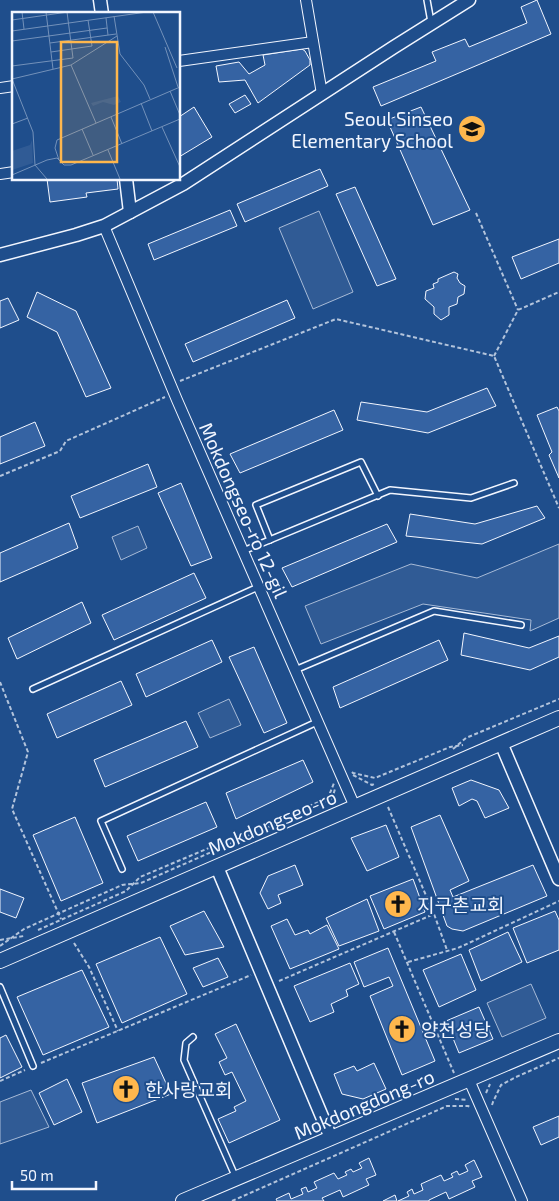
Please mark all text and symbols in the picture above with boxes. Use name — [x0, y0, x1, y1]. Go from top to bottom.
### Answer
inset map — [12, 12, 180, 180]
place label: Seoul Sinseo Elementary School — [291, 107, 453, 152]
school or university icon: Seoul Sinseo Elementary School — [457, 114, 487, 144]
street label: Mokdongseo-ro 12-gil — [195, 419, 293, 602]
street label: Mokdongseo-ro — [204, 785, 340, 859]
church icon: 지구촌교회 — [383, 889, 413, 919]
place label: 지구촌교회 — [417, 893, 504, 916]
church icon: 양천성당 — [387, 1014, 417, 1044]
place label: 양천성당 — [421, 1018, 491, 1041]
street label: Mokdongdong-ro — [290, 1064, 438, 1144]
church icon: 한사랑교회 — [111, 1074, 141, 1104]
place label: 한사랑교회 — [145, 1078, 232, 1101]
scale bar — [12, 1158, 96, 1190]
text: 50 m — [20, 1166, 54, 1184]

